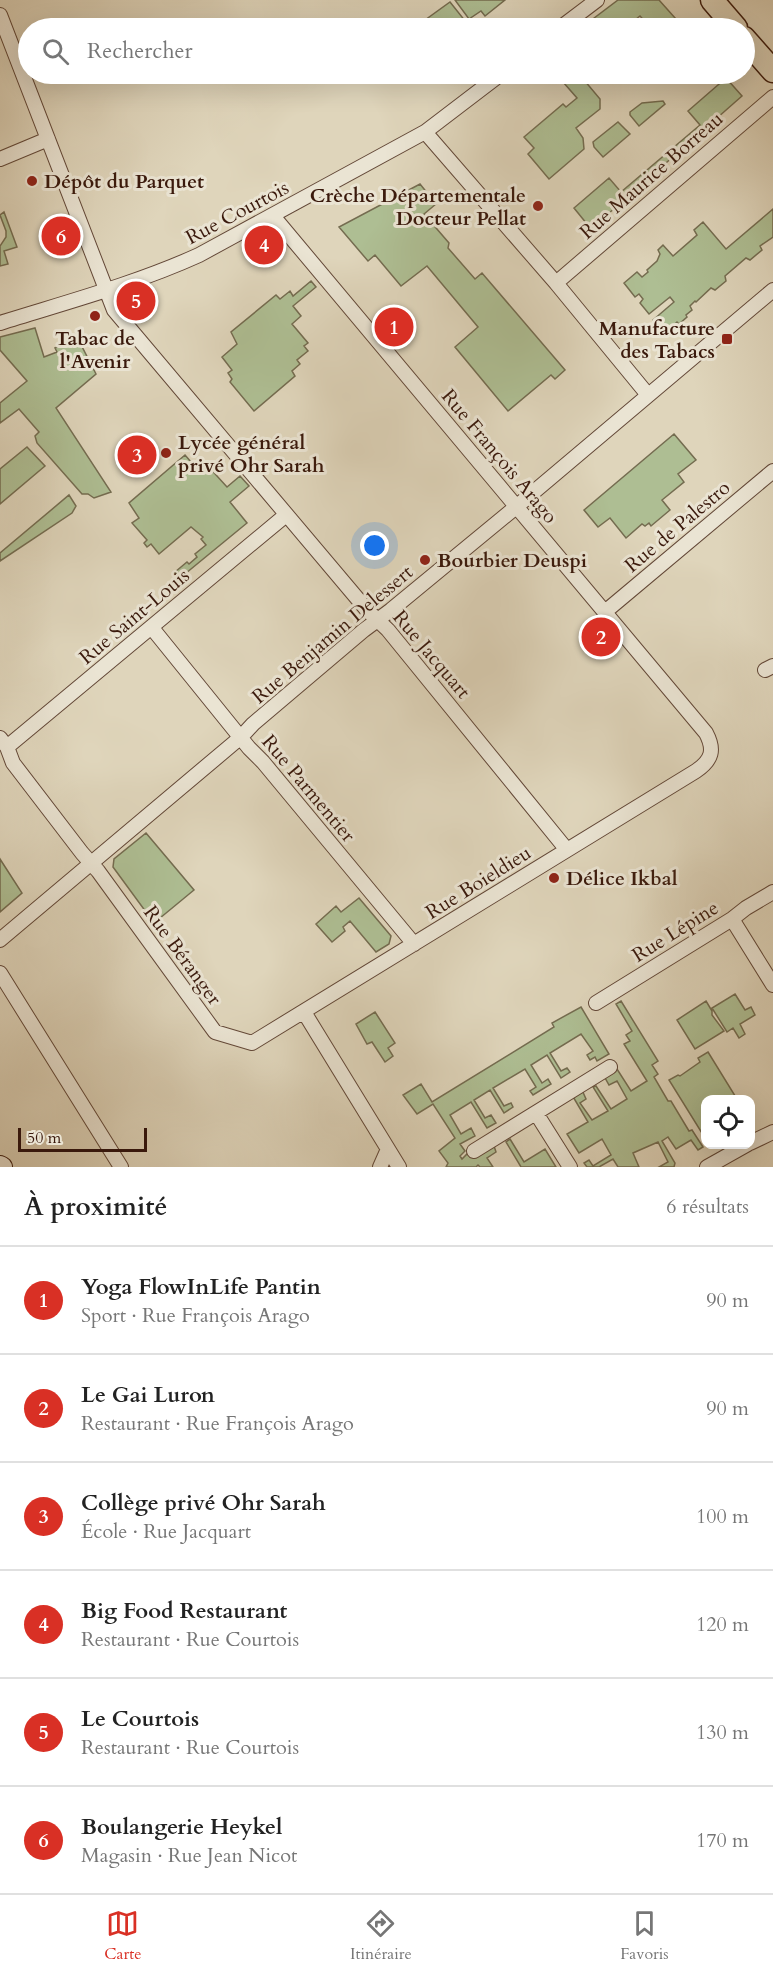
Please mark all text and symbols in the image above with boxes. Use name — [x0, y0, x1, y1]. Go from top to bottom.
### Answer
search box — [18, 18, 755, 84]
icon: search — [39, 35, 72, 68]
text: Rechercher — [87, 36, 192, 66]
street label: Rue Maurice Borreau — [574, 105, 729, 245]
place label: Dépôt du Parquet — [44, 168, 204, 195]
marker: Dépôt du Parquet — [25, 174, 39, 188]
street label: Rue Courtois — [181, 174, 294, 251]
place label: Crèche Départementale Docteur Pellat — [310, 182, 526, 232]
marker: Crèche Départementale Docteur Pellat — [531, 199, 545, 213]
pin: 6 — [42, 214, 80, 258]
pin: 4 — [244, 222, 284, 268]
pin: 5 — [116, 278, 156, 324]
pin: 1 — [374, 304, 414, 350]
marker: Tabac de l'Avenir — [88, 309, 102, 323]
place label: Manufacture des Tabacs — [598, 315, 715, 365]
place label: Tabac de l'Avenir — [55, 325, 135, 375]
marker: Manufacture des Tabacs — [720, 332, 734, 346]
street label: Rue François Arago — [435, 383, 564, 529]
place label: Lycée général privé Ohr Sarah — [178, 429, 325, 479]
pin: 3 — [118, 432, 156, 478]
marker: Lycée général privé Ohr Sarah — [159, 446, 173, 460]
street label: Rue de Palestro — [619, 474, 736, 579]
your location — [360, 531, 389, 560]
place label: Bourbier Deuspi — [437, 547, 587, 574]
marker: Bourbier Deuspi — [418, 553, 432, 567]
street label: Rue Benjamin Delessert — [246, 559, 419, 710]
street label: Rue Saint-Louis — [73, 562, 195, 671]
street label: Rue Jacquart — [387, 604, 477, 705]
pin: 2 — [582, 614, 620, 660]
street label: Rue Parmentier — [256, 729, 362, 848]
street label: Rue Boieldieu — [420, 839, 536, 926]
place label: Délice Ikbal — [566, 865, 678, 892]
marker: Délice Ikbal — [547, 871, 561, 885]
street label: Rue Lépine — [627, 894, 724, 969]
street label: Rue Béranger — [137, 900, 228, 1011]
map controls — [701, 1095, 755, 1149]
button: locate — [701, 1095, 755, 1149]
scale bar — [18, 1125, 147, 1152]
text: 50 m — [27, 1127, 61, 1149]
text: À proximité — [24, 1189, 167, 1224]
text: 6 résultats — [666, 1193, 749, 1220]
text: Yoga FlowInLife Pantin — [81, 1272, 321, 1302]
text: 1 — [38, 1287, 49, 1314]
text: 90 m — [706, 1287, 749, 1314]
text: Sport · Rue François Arago — [81, 1302, 310, 1329]
text: Le Gai Luron — [81, 1380, 215, 1410]
text: 2 — [38, 1395, 49, 1422]
text: 90 m — [706, 1395, 749, 1422]
text: Restaurant · Rue François Arago — [81, 1410, 354, 1437]
text: Collège privé Ohr Sarah — [81, 1488, 326, 1518]
text: 3 — [38, 1503, 49, 1530]
text: 100 m — [696, 1503, 749, 1530]
text: École · Rue Jacquart — [81, 1518, 251, 1545]
text: Big Food Restaurant — [81, 1596, 287, 1626]
text: 4 — [38, 1611, 49, 1638]
text: 120 m — [696, 1611, 749, 1638]
text: Restaurant · Rue Courtois — [81, 1626, 299, 1653]
text: Le Courtois — [81, 1704, 199, 1734]
text: 5 — [38, 1719, 49, 1746]
text: 130 m — [696, 1719, 749, 1746]
text: Restaurant · Rue Courtois — [81, 1734, 299, 1761]
text: Boulangerie Heykel — [81, 1812, 282, 1842]
text: 6 — [38, 1827, 49, 1854]
text: 170 m — [696, 1827, 749, 1854]
text: Magasin · Rue Jean Nicot — [81, 1842, 297, 1869]
tab: Carte — [104, 1907, 142, 1965]
tab: Itinéraire — [350, 1907, 412, 1965]
tab: Favoris — [620, 1907, 669, 1965]

